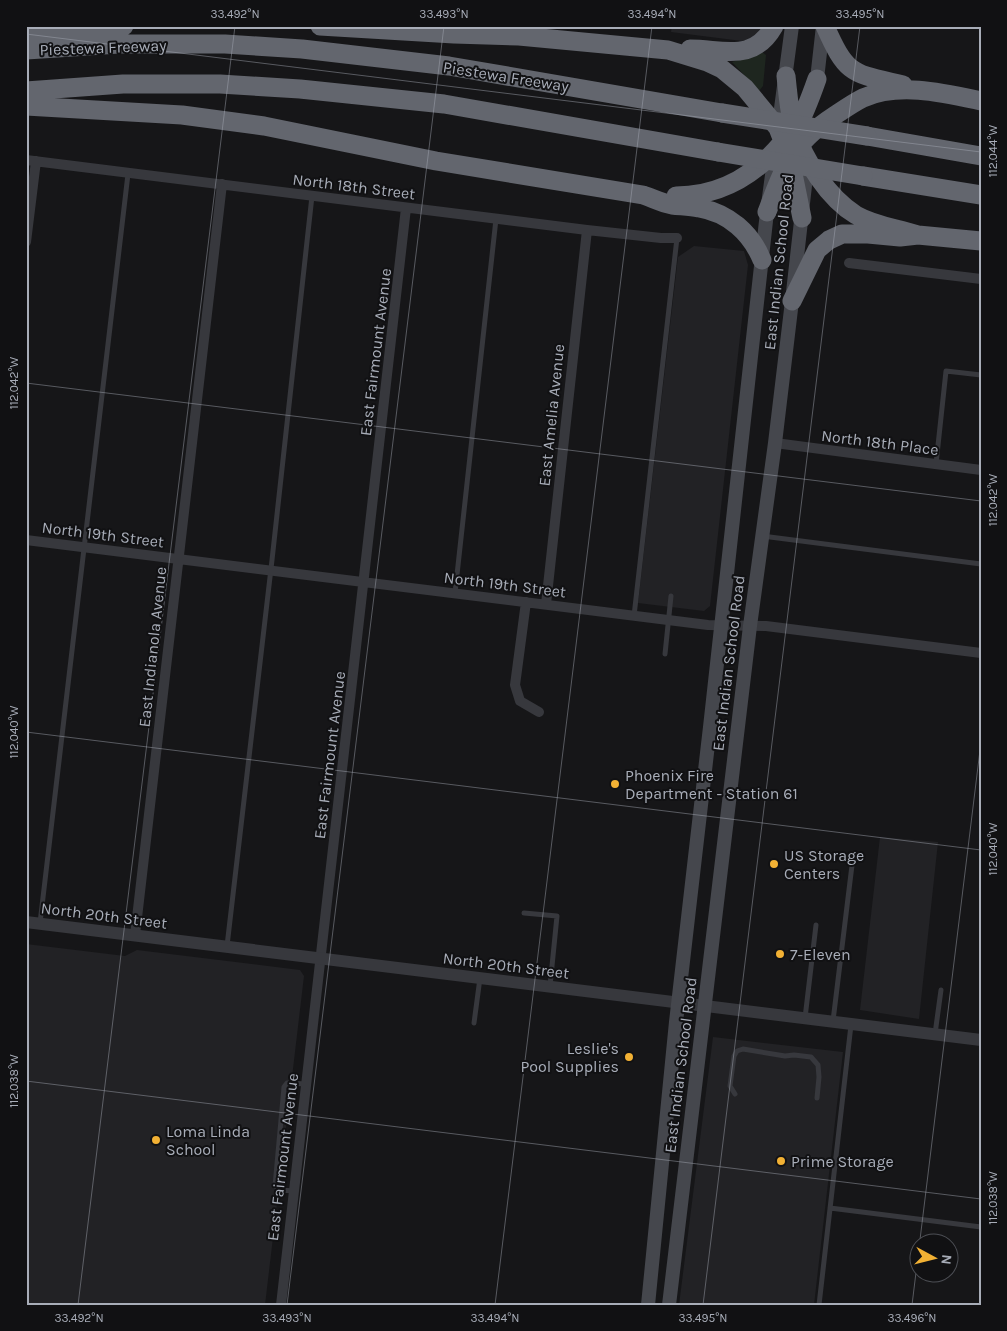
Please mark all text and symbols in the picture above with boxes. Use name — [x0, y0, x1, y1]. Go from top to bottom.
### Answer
text: 33.492°N — [210, 7, 260, 21]
text: 33.493°N — [419, 7, 469, 21]
text: 33.494°N — [628, 7, 676, 21]
text: 33.495°N — [835, 7, 885, 21]
street label: Piestewa Freeway — [39, 36, 167, 59]
street label: Piestewa Freeway — [442, 57, 571, 96]
text: 112.044°W — [986, 125, 1000, 177]
street label: North 18th Street — [292, 170, 416, 203]
street label: East Indian School Road — [760, 173, 797, 351]
street label: East Fairmount Avenue — [356, 267, 395, 437]
street label: East Amelia Avenue — [535, 343, 568, 487]
text: 112.042°W — [7, 356, 21, 409]
street label: North 18th Place — [820, 426, 940, 459]
text: 112.042°W — [986, 473, 1000, 526]
street label: North 19th Street — [41, 518, 165, 551]
street label: East Indianola Avenue — [135, 566, 170, 728]
street label: North 19th Street — [443, 568, 567, 601]
street label: East Indian School Road — [708, 574, 749, 752]
street label: East Fairmount Avenue — [310, 670, 349, 840]
text: 112.040°W — [7, 705, 21, 758]
place label: Phoenix Fire Department - Station 61 — [625, 766, 798, 803]
marker: Phoenix Fire Department - Station 61 — [609, 778, 621, 790]
text: 112.040°W — [986, 822, 1000, 875]
place label: US Storage Centers — [784, 846, 864, 883]
marker: US Storage Centers — [768, 858, 780, 870]
street label: North 20th Street — [40, 898, 168, 933]
place label: 7-Eleven — [790, 945, 851, 964]
street label: North 20th Street — [442, 948, 570, 983]
marker: 7-Eleven — [774, 948, 786, 960]
street label: East Indian School Road — [660, 976, 701, 1154]
place label: Leslie's Pool Supplies — [520, 1039, 619, 1076]
marker: Leslie's Pool Supplies — [623, 1051, 635, 1063]
text: 112.038°W — [7, 1054, 21, 1108]
street label: East Fairmount Avenue — [263, 1072, 302, 1242]
place label: Loma Linda School — [166, 1122, 250, 1159]
marker: Loma Linda School — [150, 1134, 162, 1146]
place label: Prime Storage — [791, 1152, 894, 1171]
marker: Prime Storage — [775, 1155, 787, 1167]
text: 112.038°W — [986, 1171, 1000, 1225]
north arrow — [910, 1234, 960, 1284]
text: N — [937, 1254, 955, 1266]
text: 33.492°N — [54, 1311, 104, 1325]
text: 33.493°N — [262, 1311, 312, 1325]
text: 33.494°N — [471, 1311, 519, 1325]
text: 33.495°N — [678, 1311, 728, 1325]
text: 33.496°N — [887, 1311, 937, 1325]

